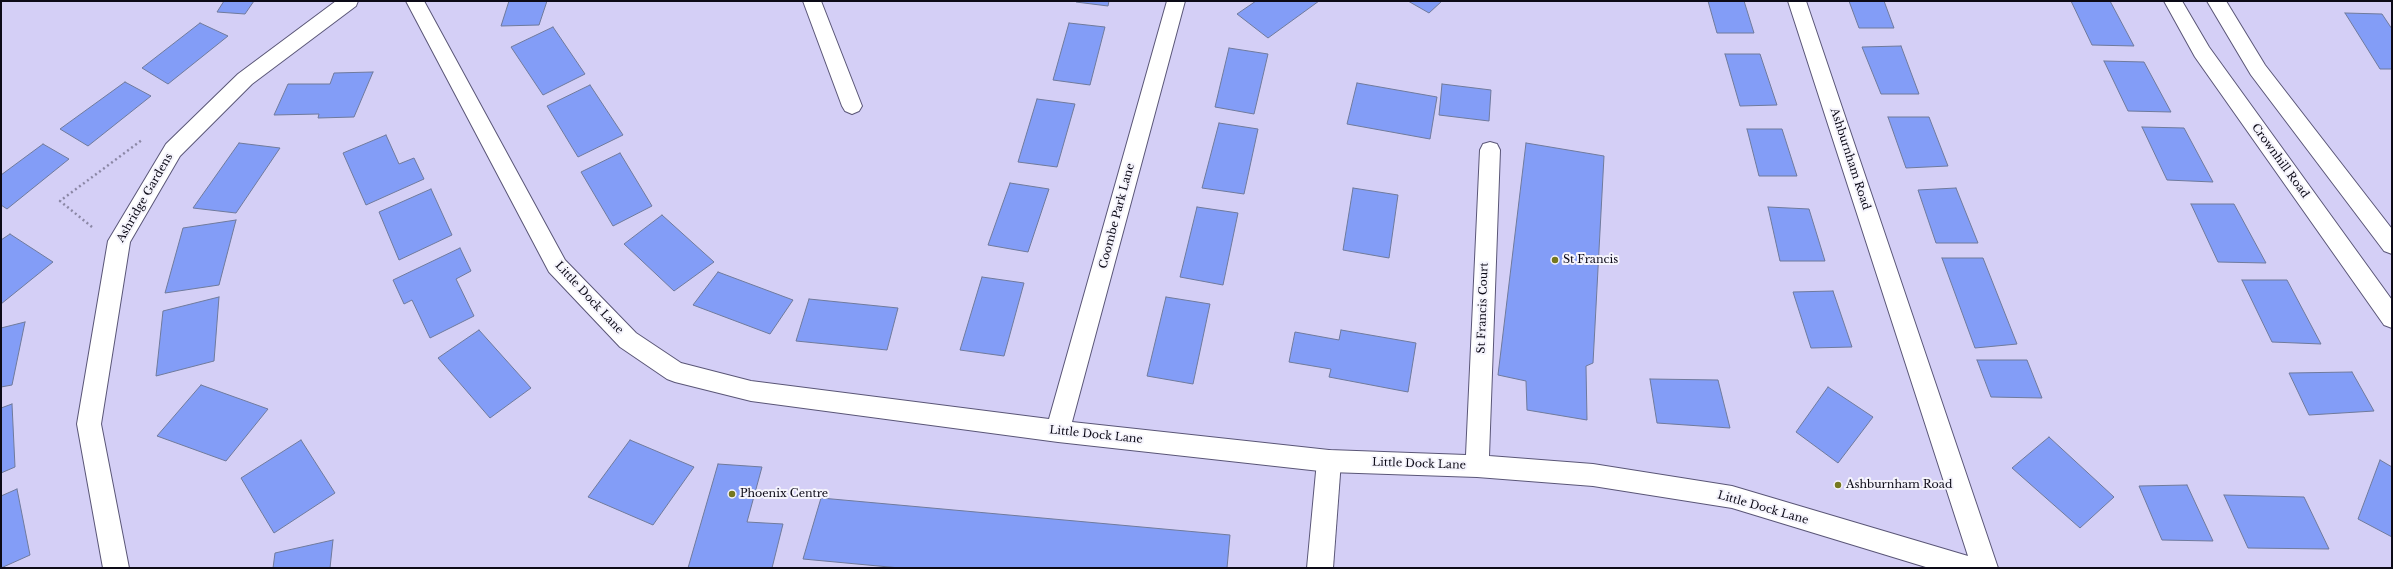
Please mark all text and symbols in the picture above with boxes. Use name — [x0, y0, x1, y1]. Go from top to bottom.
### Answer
street label: Ashburnham Road — [1827, 106, 1873, 212]
street label: Crownhill Road — [2249, 121, 2311, 201]
street label: Ashridge Gardens — [114, 151, 176, 245]
street label: Coombe Park Lane — [1097, 162, 1137, 270]
place label: St Francis — [1563, 253, 1618, 267]
marker: St Francis — [1550, 255, 1560, 265]
street label: Little Dock Lane — [552, 259, 626, 337]
street label: St Francis Court — [1475, 262, 1491, 354]
street label: Little Dock Lane — [1049, 424, 1143, 446]
street label: Little Dock Lane — [1372, 456, 1466, 472]
place label: Ashburnham Road — [1846, 478, 1952, 492]
marker: Ashburnham Road — [1833, 480, 1843, 490]
place label: Phoenix Centre — [740, 487, 828, 501]
marker: Phoenix Centre — [727, 489, 737, 499]
street label: Little Dock Lane — [1716, 489, 1810, 527]

